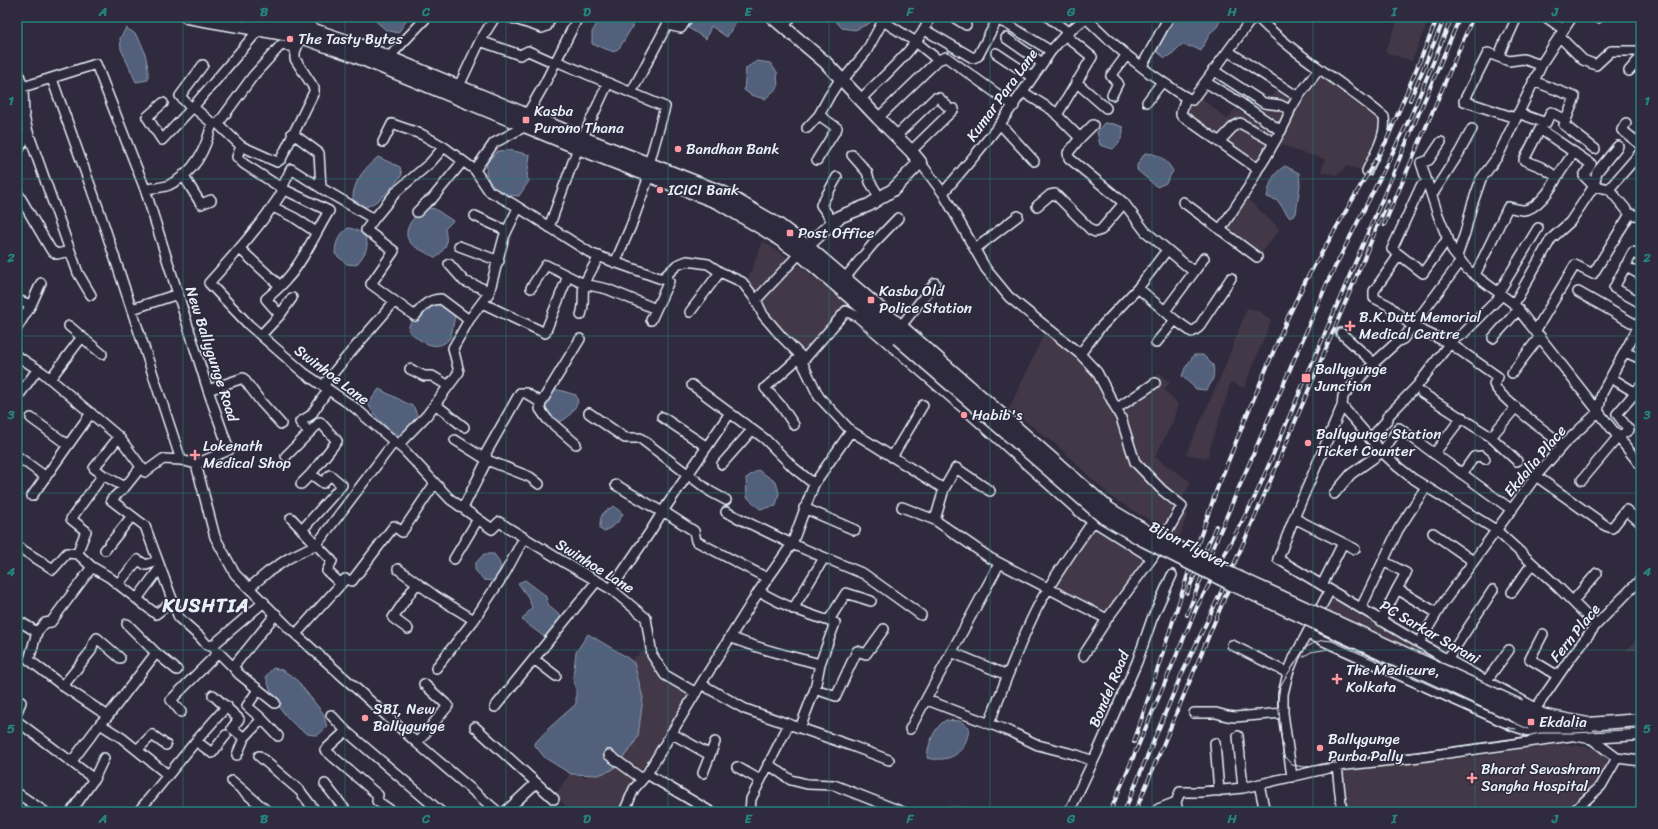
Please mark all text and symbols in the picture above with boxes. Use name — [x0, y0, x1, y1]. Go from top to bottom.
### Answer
text: A — [98, 0, 107, 23]
text: B — [260, 0, 269, 23]
text: C — [421, 0, 431, 23]
text: D — [583, 0, 591, 23]
text: E — [744, 0, 753, 23]
text: F — [905, 0, 914, 23]
text: G — [1066, 0, 1076, 23]
text: H — [1226, 0, 1237, 23]
text: I — [1390, 0, 1398, 23]
text: J — [1551, 0, 1559, 23]
place label: The Tasty Bytes — [298, 26, 403, 52]
marker: The Tasty Bytes — [285, 34, 295, 44]
street label: Kumar Para Lane — [959, 43, 1045, 147]
text: 1 — [8, 89, 14, 112]
text: 1 — [1644, 89, 1650, 112]
place label: Kasba Purono Thana — [534, 98, 624, 141]
marker: Kasba Purono Thana — [521, 115, 531, 125]
place label: Bandhan Bank — [686, 136, 779, 162]
marker: Bandhan Bank — [673, 144, 683, 154]
place label: ICICI Bank — [667, 177, 739, 203]
marker: ICICI Bank — [655, 185, 665, 195]
place label: Post Office — [798, 220, 875, 246]
marker: Post Office — [785, 228, 795, 238]
text: 2 — [6, 246, 15, 269]
text: 2 — [1642, 246, 1651, 269]
place label: Kasba Old Police Station — [879, 278, 972, 321]
street label: New Ballygunge Road — [178, 283, 246, 426]
marker: Kasba Old Police Station — [866, 295, 876, 305]
place label: B.K.Dutt Memorial Medical Centre — [1359, 304, 1482, 347]
marker: B.K.Dutt Memorial Medical Centre — [1344, 320, 1356, 332]
street label: Swinhoe Lane — [289, 338, 376, 412]
place label: Ballygunge Junction — [1314, 356, 1387, 399]
marker: Ballygunge Junction — [1300, 372, 1312, 384]
place label: Habib's — [972, 402, 1023, 428]
text: 3 — [6, 403, 15, 426]
text: 3 — [1642, 403, 1651, 426]
marker: Habib's — [959, 410, 969, 420]
street label: Ekdalia Place — [1497, 419, 1573, 503]
place label: Ballygunge Station Ticket Counter — [1316, 421, 1441, 464]
place label: Lokenath Medical Shop — [203, 433, 291, 476]
marker: Ballygunge Station Ticket Counter — [1303, 438, 1313, 448]
marker: Lokenath Medical Shop — [190, 450, 200, 460]
street label: Bijon Flyover — [1145, 514, 1234, 577]
street label: Swinhoe Lane — [550, 531, 640, 601]
text: 4 — [6, 560, 16, 583]
text: 4 — [1642, 560, 1652, 583]
district label: KUSHTIA — [161, 589, 250, 622]
street label: PC Sarkar Sarani — [1375, 593, 1486, 672]
street label: Fern Place — [1543, 598, 1607, 668]
street label: Bondel Road — [1081, 646, 1137, 731]
place label: The Medicure, Kolkata — [1346, 657, 1440, 700]
marker: The Medicure, Kolkata — [1331, 673, 1343, 685]
place label: SBI, New Ballygunge — [373, 696, 445, 739]
place label: Ekdalia — [1539, 709, 1587, 735]
marker: SBI, New Ballygunge — [360, 713, 370, 723]
text: 5 — [7, 717, 15, 740]
marker: Ekdalia — [1526, 717, 1536, 727]
text: 5 — [1643, 717, 1651, 740]
place label: Ballygunge Purba Pally — [1328, 726, 1404, 769]
marker: Ballygunge Purba Pally — [1315, 743, 1325, 753]
place label: Bharat Sevashram Sangha Hospital — [1481, 756, 1601, 799]
marker: Bharat Sevashram Sangha Hospital — [1466, 772, 1478, 784]
text: A — [98, 807, 107, 829]
text: B — [260, 807, 269, 829]
text: C — [421, 807, 431, 829]
text: D — [583, 807, 591, 829]
text: E — [744, 807, 753, 829]
text: F — [905, 807, 914, 829]
text: G — [1066, 807, 1076, 829]
text: H — [1226, 807, 1237, 829]
text: I — [1390, 807, 1398, 829]
text: J — [1551, 807, 1559, 829]

